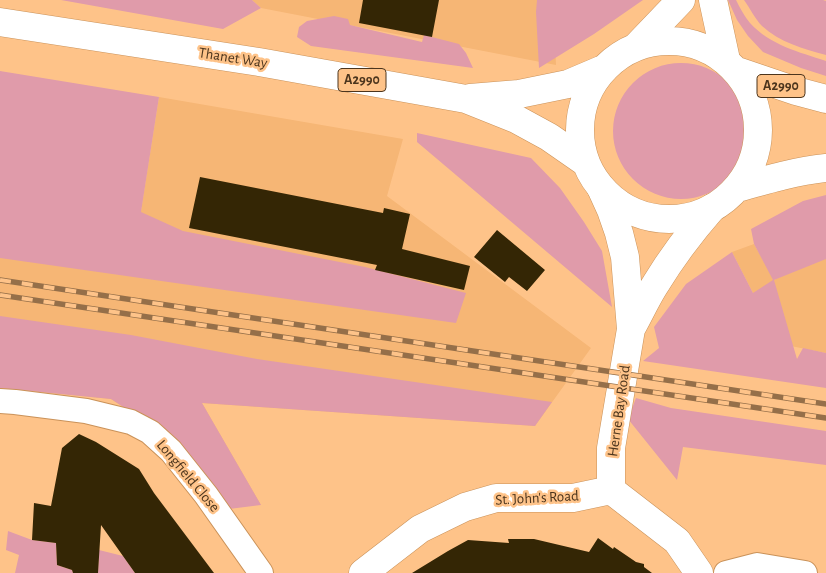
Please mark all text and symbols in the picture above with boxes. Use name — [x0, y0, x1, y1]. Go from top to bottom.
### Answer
street label: Thanet Way — [197, 44, 269, 72]
road number: A2990 — [338, 68, 386, 92]
road number: A2990 — [757, 74, 805, 98]
street label: Herne Bay Road — [604, 364, 634, 458]
street label: Longfield Close — [153, 436, 223, 516]
street label: St. John's Road — [495, 487, 579, 509]

